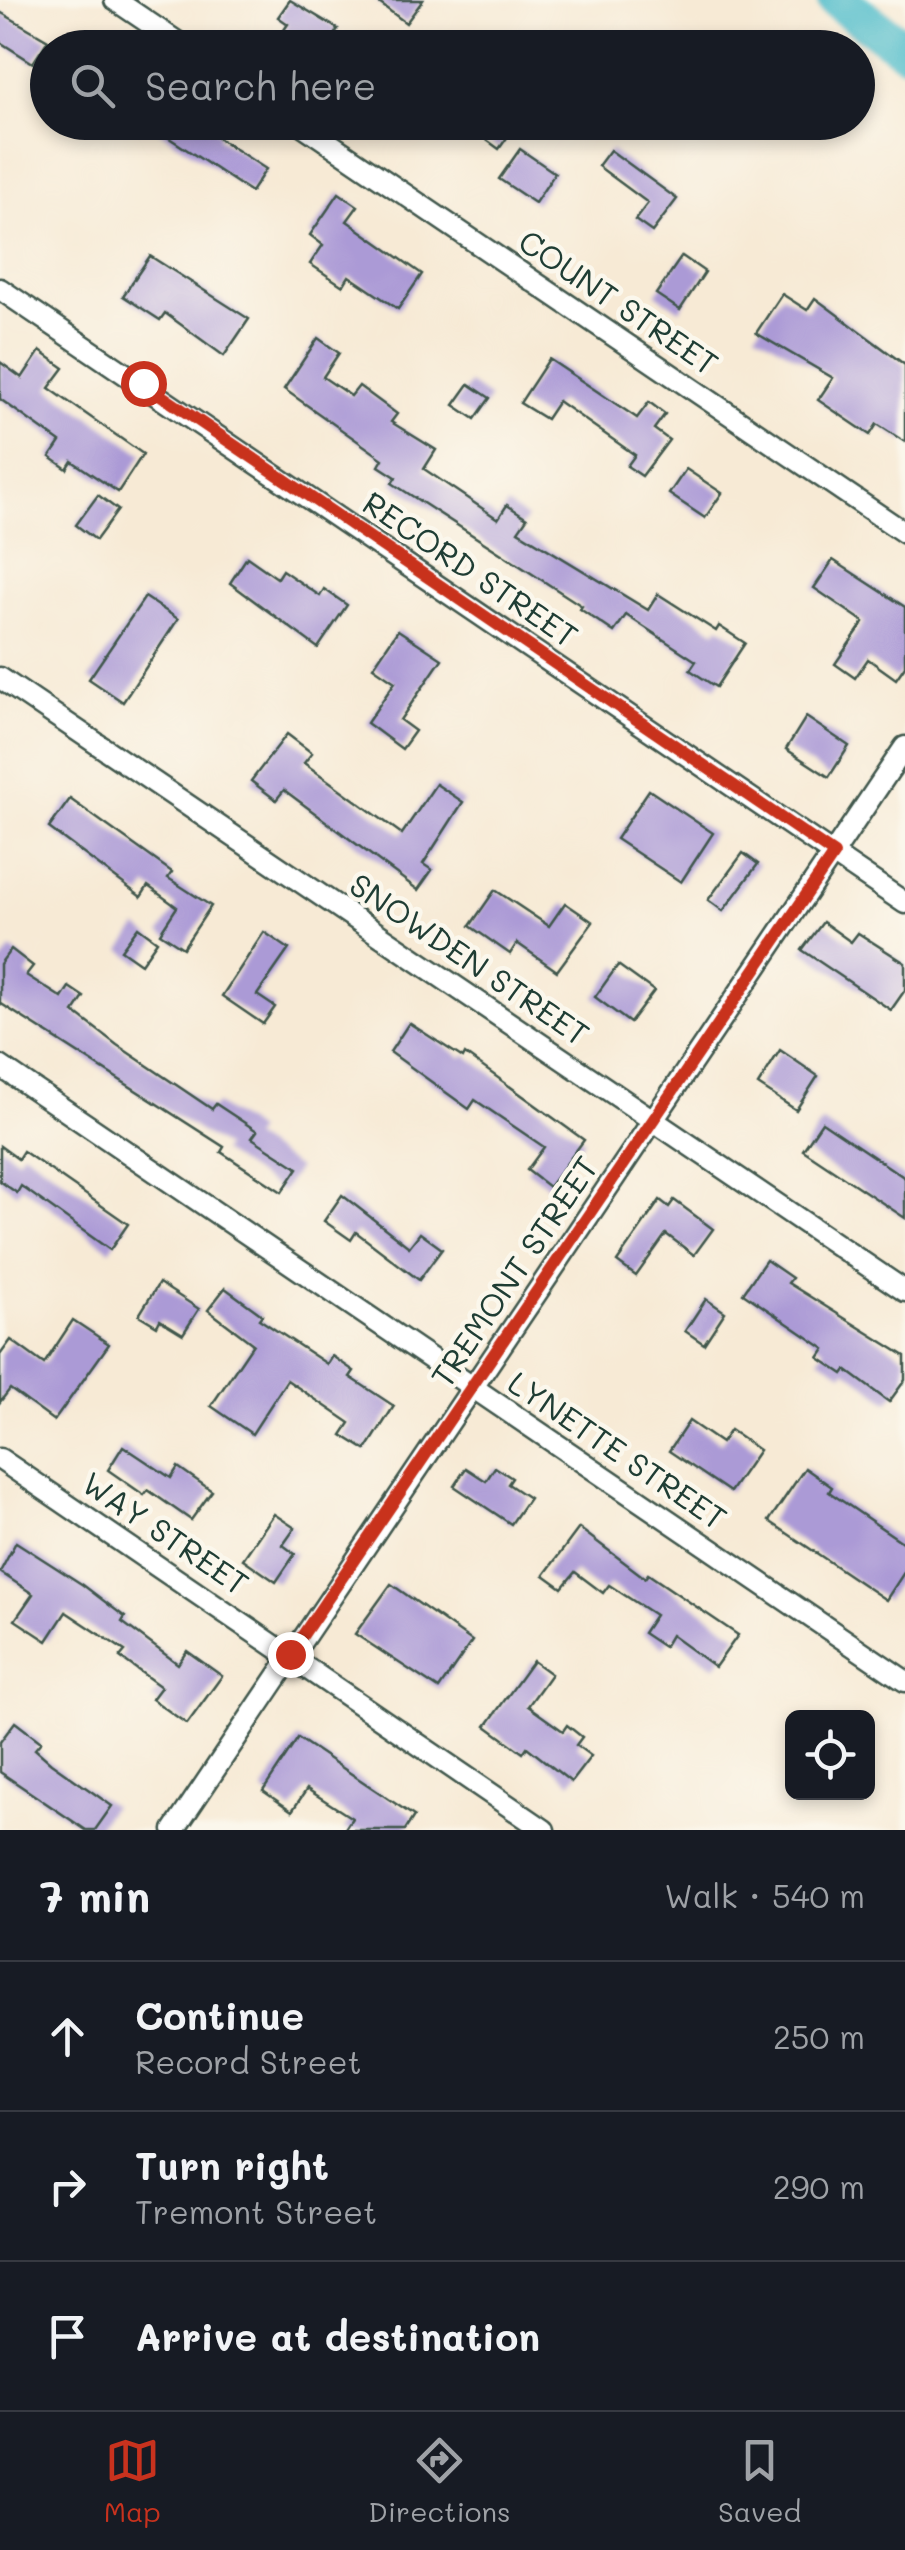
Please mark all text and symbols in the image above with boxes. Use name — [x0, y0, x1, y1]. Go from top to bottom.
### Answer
search box — [30, 30, 875, 140]
icon: search — [65, 58, 120, 113]
text: Search here — [145, 60, 376, 110]
street label: COUNT STREET — [511, 219, 727, 384]
route start — [121, 361, 167, 407]
street label: RECORD STREET — [355, 481, 587, 656]
street label: SNOWDEN STREET — [342, 863, 598, 1054]
street label: TREMONT STREET — [420, 1147, 606, 1395]
street label: LYNETTE STREET — [501, 1361, 735, 1538]
street label: WAY STREET — [75, 1461, 258, 1604]
route end — [268, 1632, 314, 1678]
map controls — [785, 1710, 875, 1800]
button: locate — [785, 1710, 875, 1800]
text: 7 min — [40, 1868, 150, 1923]
text: Walk · 540 m — [665, 1874, 865, 1916]
text: Continue — [135, 1990, 304, 2040]
icon: ahead — [40, 2009, 95, 2064]
text: 250 m — [773, 2015, 865, 2057]
text: Record Street — [135, 2040, 362, 2082]
text: Turn right — [135, 2140, 329, 2190]
icon: right — [40, 2159, 95, 2214]
text: 290 m — [773, 2165, 865, 2207]
text: Tremont Street — [135, 2190, 377, 2232]
icon: arrive — [40, 2309, 95, 2364]
text: Arrive at destination — [135, 2311, 540, 2361]
tab: Map — [104, 2433, 161, 2529]
tab: Directions — [368, 2433, 511, 2529]
tab: Saved — [718, 2433, 801, 2529]

